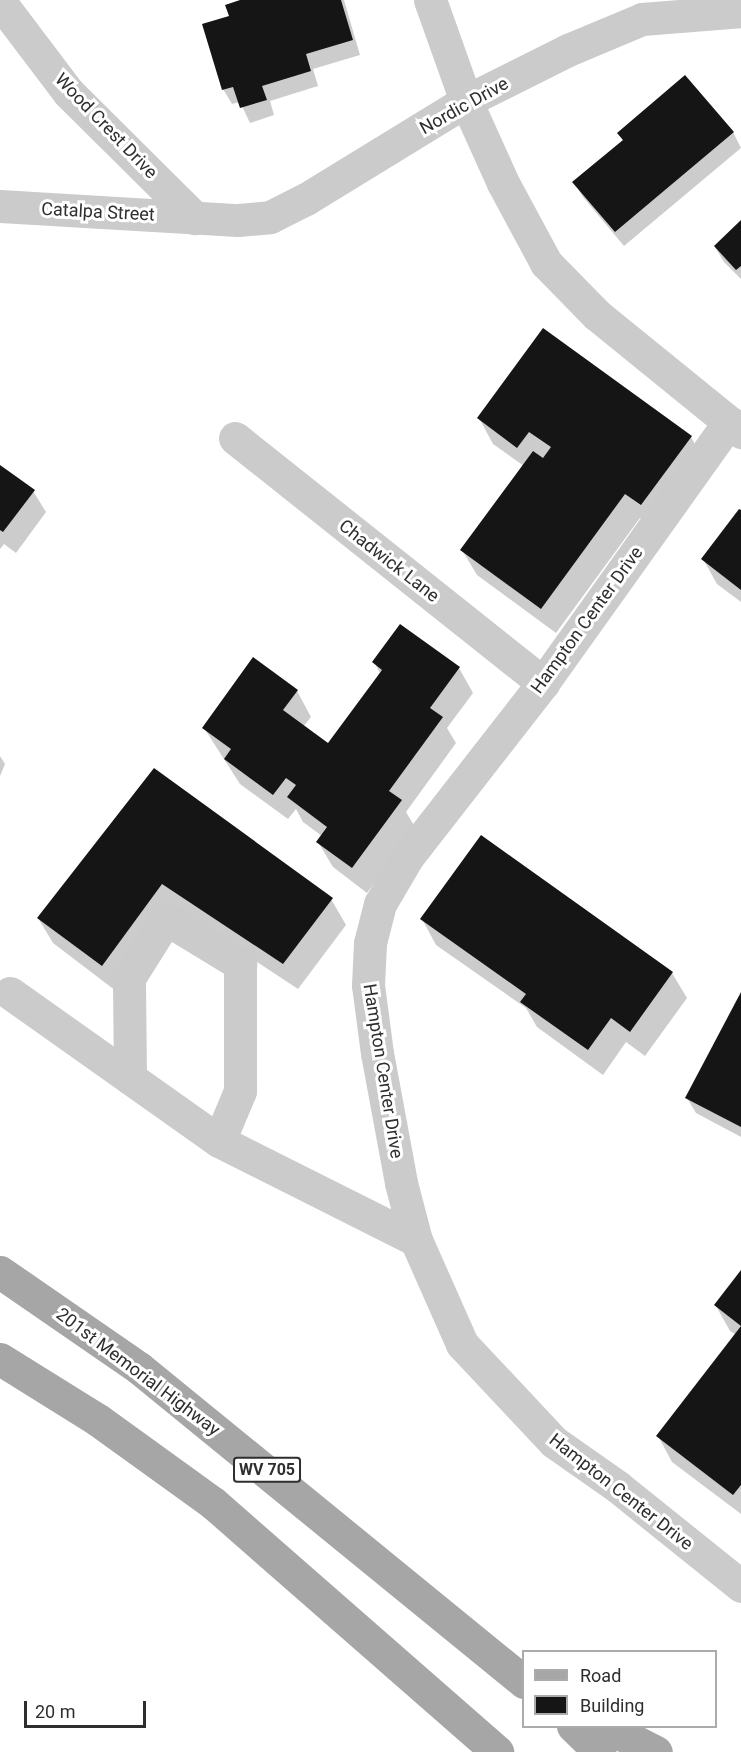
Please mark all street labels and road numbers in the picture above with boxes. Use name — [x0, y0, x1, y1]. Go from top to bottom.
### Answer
street label: Wood Crest Drive — [50, 69, 162, 183]
street label: Nordic Drive — [416, 73, 512, 139]
street label: Catalpa Street — [41, 198, 155, 226]
street label: Chadwick Lane — [334, 515, 444, 607]
street label: Hampton Center Drive — [526, 542, 648, 698]
street label: Hampton Center Drive — [359, 982, 407, 1160]
street label: 201st Memorial Highway — [52, 1303, 224, 1441]
street label: Hampton Center Drive — [545, 1429, 697, 1555]
road number: WV 705 — [232, 1457, 302, 1483]

